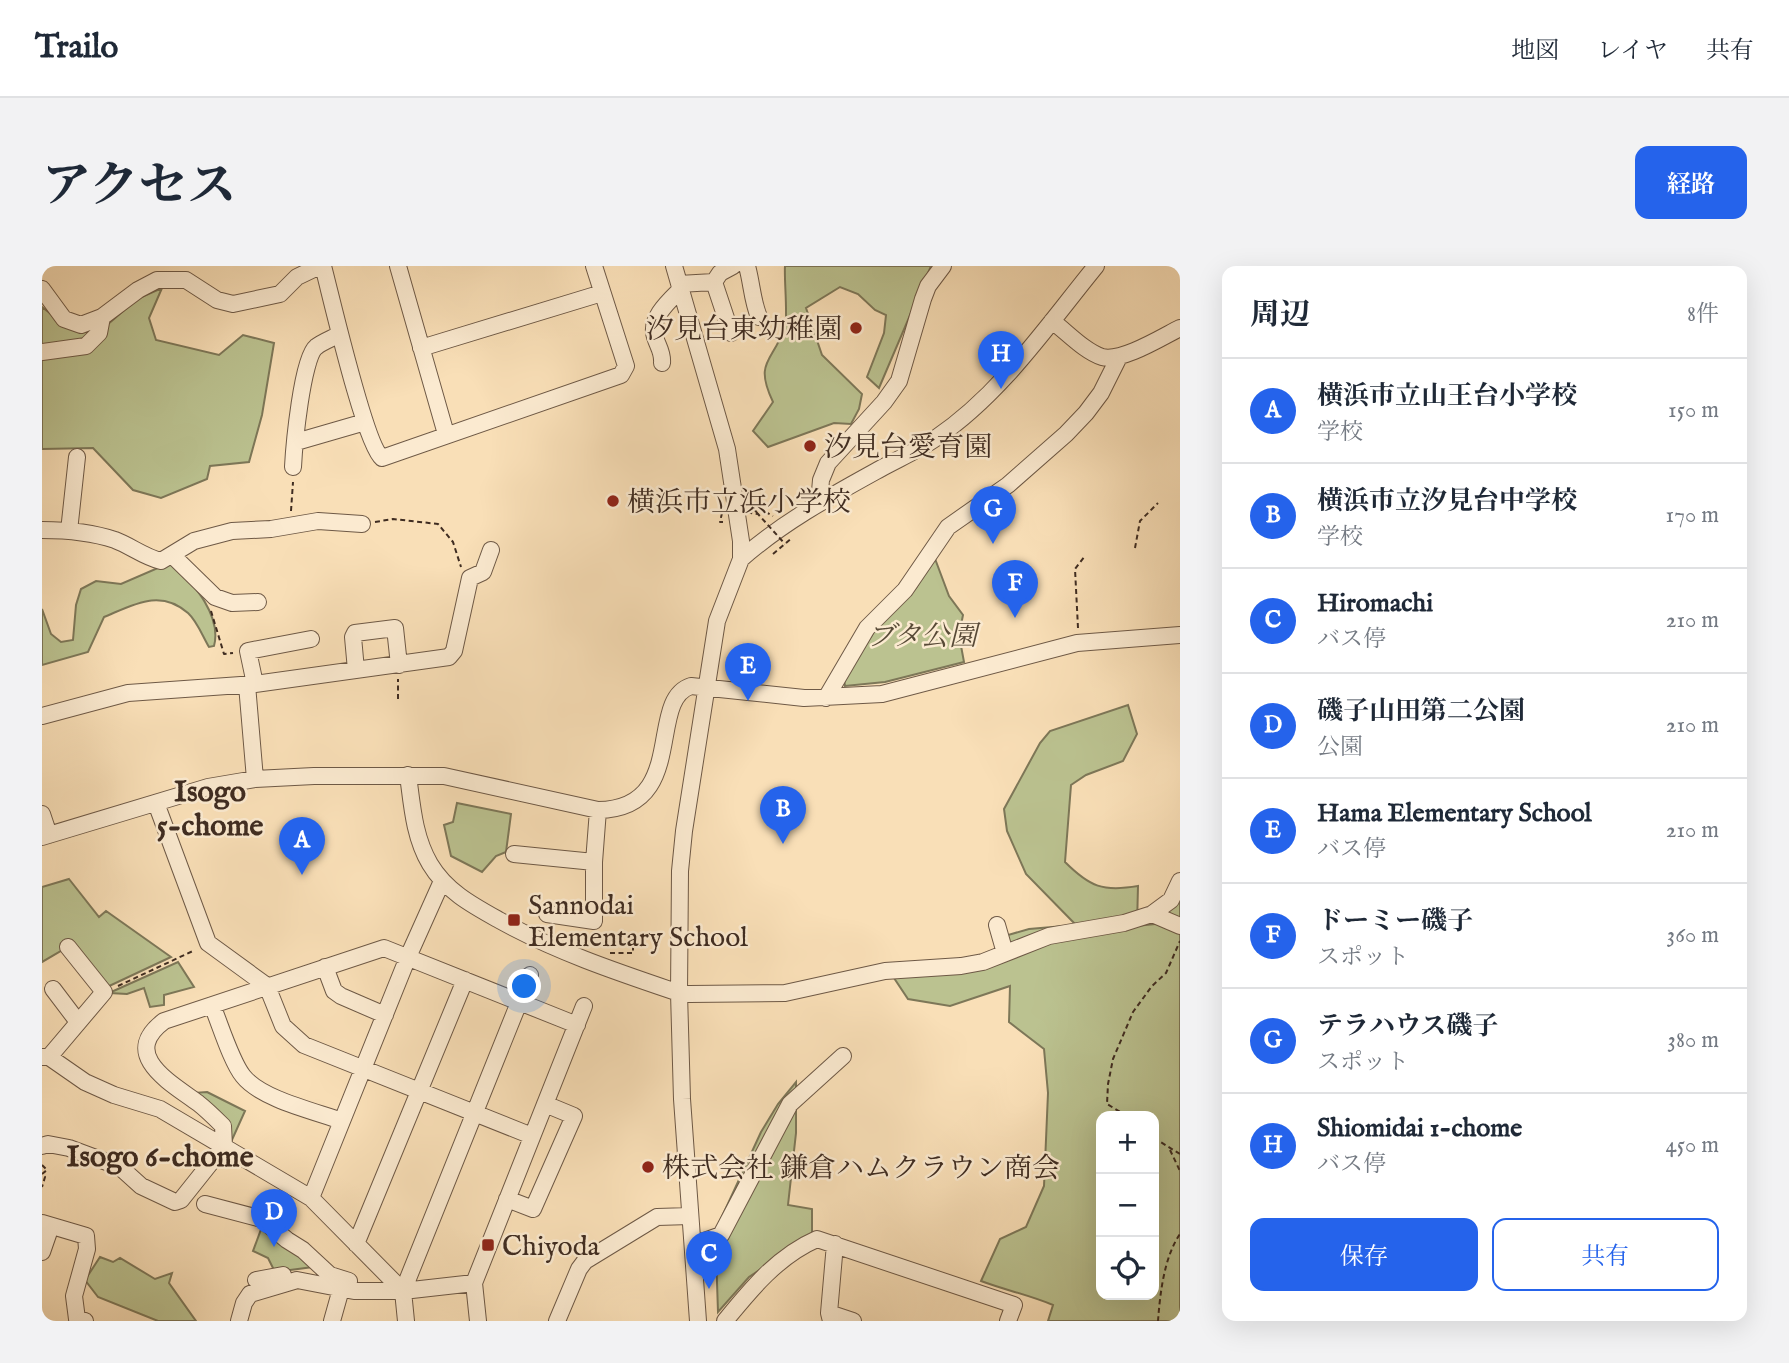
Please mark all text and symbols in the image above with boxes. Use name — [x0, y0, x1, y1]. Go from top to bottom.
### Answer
text: Trailo — [35, 27, 118, 69]
text: 地図 — [1511, 36, 1559, 67]
text: レイヤ — [1597, 36, 1668, 67]
text: 共有 — [1706, 36, 1754, 67]
button: 経路 — [1635, 146, 1747, 219]
text: アクセス — [42, 157, 237, 219]
text: 周辺 — [1250, 297, 1310, 335]
text: 8件 — [1687, 300, 1719, 329]
place label: 汐見台東幼稚園 — [646, 313, 842, 348]
marker: 汐見台東幼稚園 — [848, 320, 864, 336]
pin: H — [978, 331, 1024, 389]
text: 横浜市立山王台小学校 — [1317, 380, 1577, 413]
text: A — [1265, 396, 1281, 425]
text: 150 m — [1668, 396, 1719, 425]
text: 学校 — [1317, 418, 1363, 447]
place label: 汐見台愛育園 — [824, 431, 992, 466]
marker: 汐見台愛育園 — [802, 438, 818, 454]
text: 横浜市立汐見台中学校 — [1317, 485, 1577, 518]
place label: 横浜市立浜小学校 — [627, 486, 851, 521]
pin: G — [970, 486, 1016, 544]
marker: 横浜市立浜小学校 — [605, 493, 621, 509]
text: B — [1265, 501, 1281, 530]
text: 170 m — [1666, 501, 1719, 530]
text: 学校 — [1317, 523, 1363, 552]
pin: F — [992, 560, 1038, 618]
text: Hiromachi — [1317, 587, 1433, 620]
text: C — [1265, 606, 1281, 635]
text: 210 m — [1666, 606, 1719, 635]
park label: ブタ公園 — [867, 620, 981, 655]
text: バス停 — [1317, 625, 1386, 654]
pin: E — [725, 643, 771, 701]
text: 磯子山田第二公園 — [1317, 695, 1525, 728]
text: D — [1264, 711, 1282, 740]
text: 210 m — [1666, 711, 1719, 740]
text: 公園 — [1317, 733, 1363, 762]
district label: Isogo 5-chome — [157, 774, 263, 846]
pin: B — [760, 786, 806, 844]
text: Hama Elementary School — [1317, 797, 1592, 830]
text: E — [1265, 816, 1281, 845]
text: 210 m — [1666, 816, 1719, 845]
pin: A — [279, 817, 325, 875]
text: バス停 — [1317, 835, 1386, 864]
place label: Sannodai Elementary School — [528, 889, 748, 956]
text: ドーミー磯子 — [1317, 905, 1473, 938]
marker: Sannodai Elementary School — [506, 912, 522, 928]
text: F — [1266, 921, 1280, 950]
text: 360 m — [1667, 921, 1719, 950]
text: スポット — [1317, 943, 1409, 972]
your location — [507, 969, 541, 1003]
text: テラハウス磯子 — [1317, 1010, 1498, 1043]
text: G — [1264, 1026, 1282, 1055]
text: 380 m — [1667, 1026, 1719, 1055]
text: スポット — [1317, 1048, 1409, 1077]
map controls — [1096, 1111, 1159, 1300]
button: + — [1096, 1111, 1159, 1174]
text: Shiomidai 1-chome — [1317, 1112, 1522, 1145]
text: H — [1263, 1131, 1283, 1160]
text: 450 m — [1665, 1131, 1719, 1160]
district label: Isogo 6-chome — [67, 1139, 254, 1177]
text: バス停 — [1317, 1150, 1386, 1179]
place label: 株式会社 鎌倉ハムクラウン商会 — [662, 1152, 1060, 1187]
marker: 株式会社 鎌倉ハムクラウン商会 — [640, 1159, 656, 1175]
button: − — [1096, 1174, 1159, 1237]
pin: D — [251, 1189, 297, 1247]
button: 保存 — [1250, 1218, 1478, 1291]
button: 共有 — [1492, 1218, 1719, 1291]
place label: Chiyoda — [502, 1230, 601, 1265]
pin: C — [686, 1231, 732, 1289]
marker: Chiyoda — [480, 1237, 496, 1253]
button: locate — [1096, 1237, 1159, 1300]

